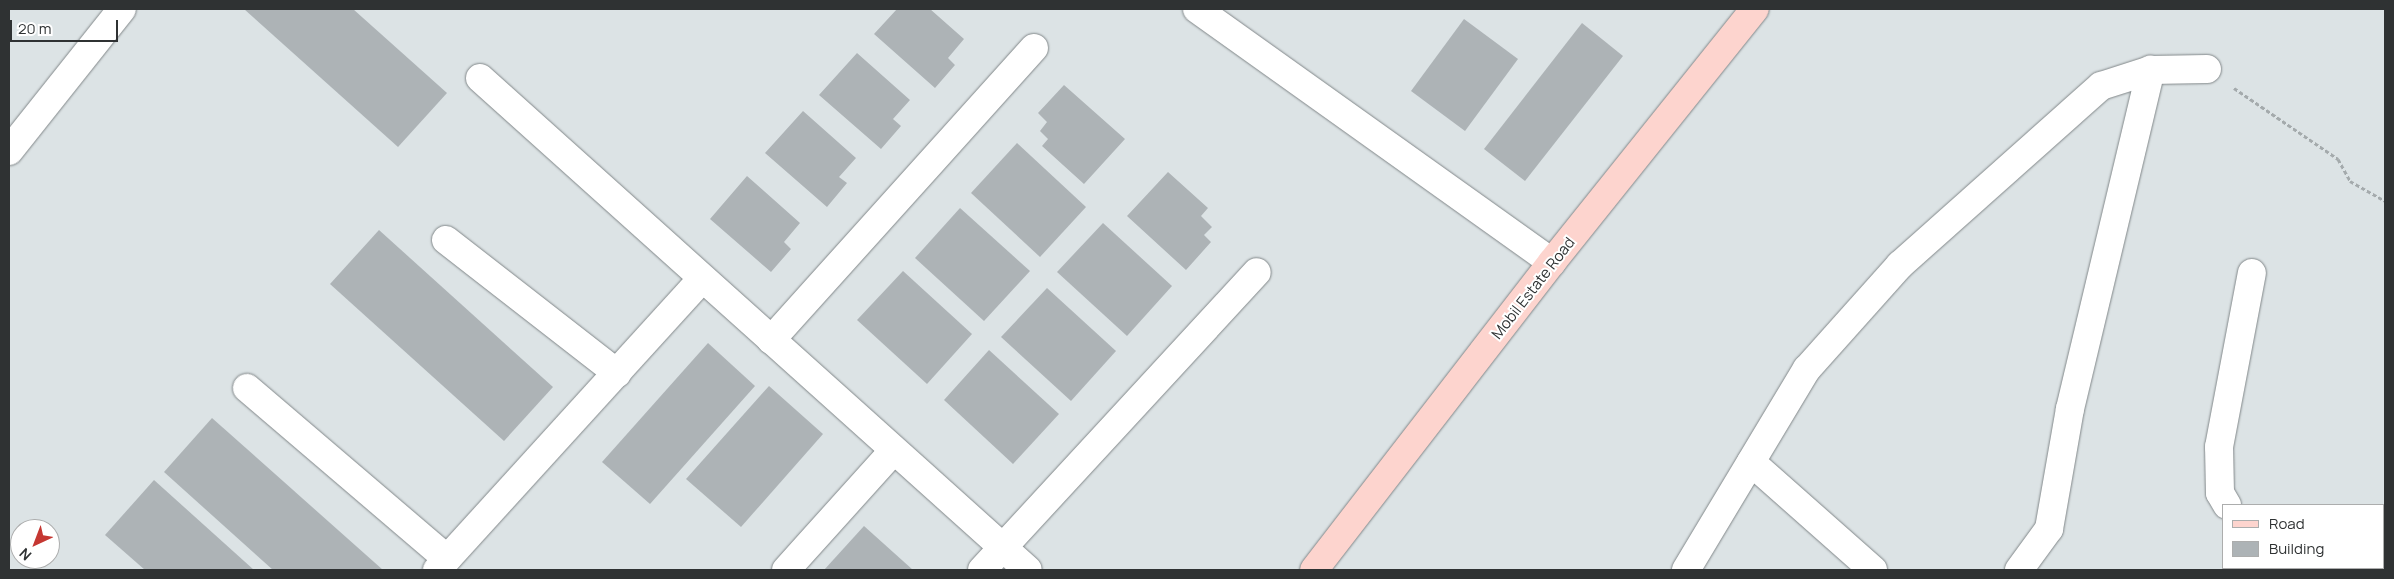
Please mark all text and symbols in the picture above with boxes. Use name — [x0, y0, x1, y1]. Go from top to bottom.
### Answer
scale bar — [12, 10, 120, 42]
text: 20 m — [18, 18, 51, 39]
street label: Mobil Estate Road — [1488, 234, 1578, 342]
legend — [2222, 504, 2384, 569]
text: Road — [2269, 513, 2305, 534]
north arrow — [10, 519, 60, 569]
text: Building — [2269, 538, 2324, 559]
text: N — [15, 544, 35, 565]

